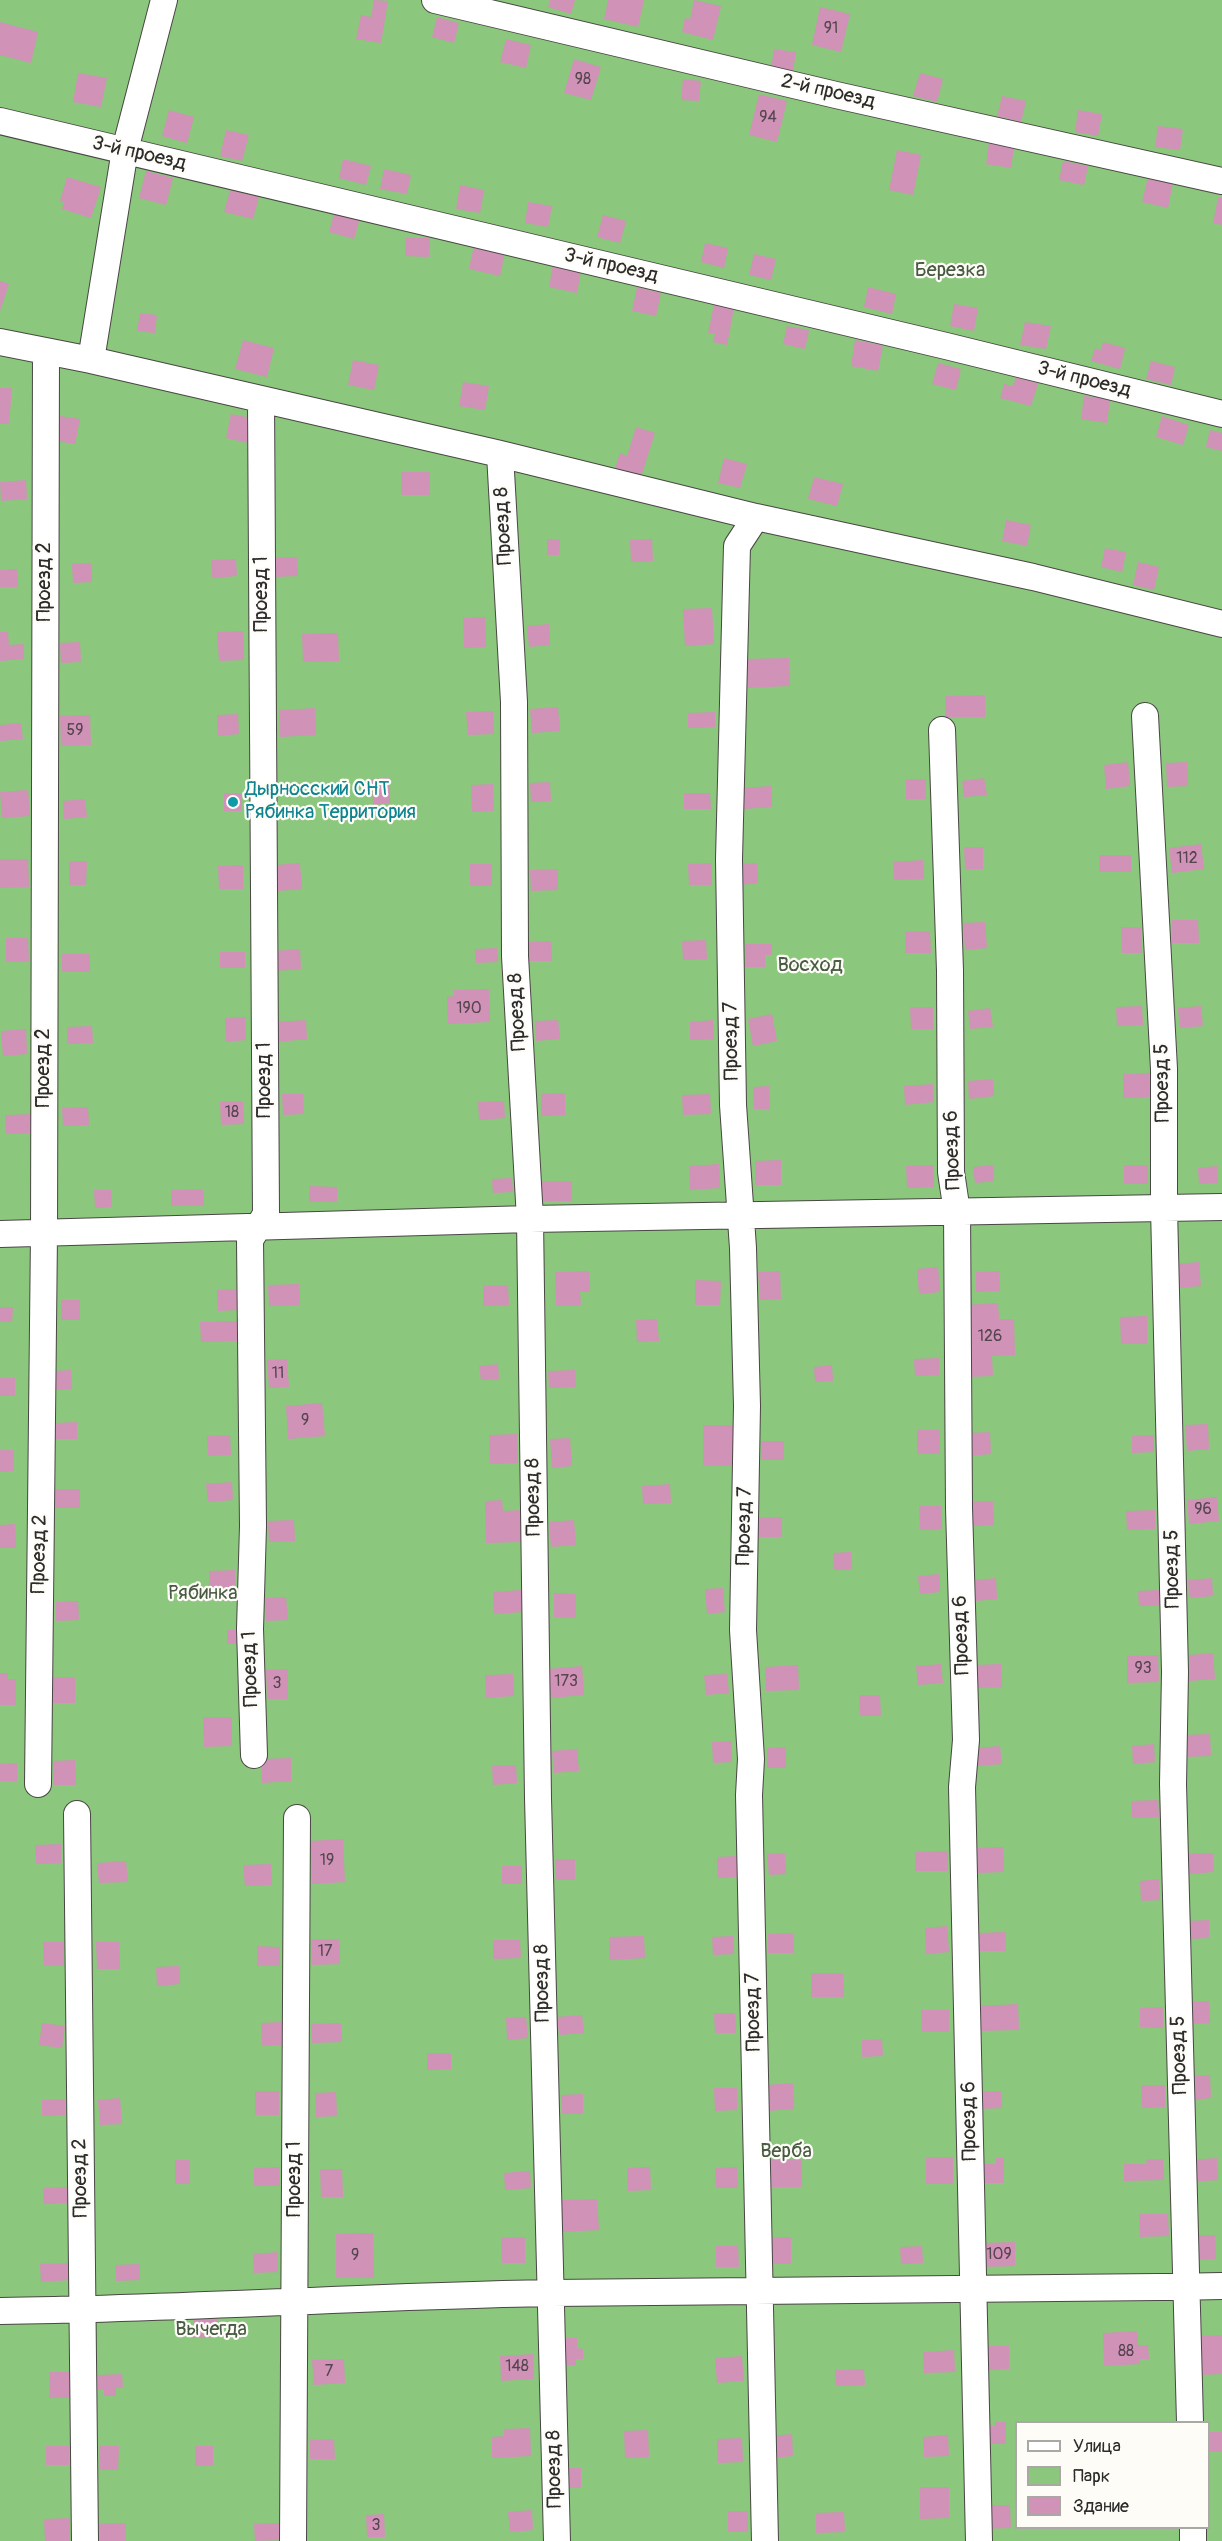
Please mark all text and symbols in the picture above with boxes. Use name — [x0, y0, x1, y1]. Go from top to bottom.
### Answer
house number: 91 — [824, 19, 838, 39]
house number: 98 — [575, 70, 591, 90]
street label: 2-й проезд — [779, 70, 877, 114]
house number: 94 — [759, 108, 777, 128]
street label: 3-й проезд — [90, 132, 188, 176]
street label: 3-й проезд — [562, 244, 660, 288]
park label: Березка — [915, 259, 985, 283]
street label: 3-й проезд — [1035, 357, 1133, 403]
street label: Проезд 8 — [490, 486, 518, 566]
street label: Проезд 2 — [33, 542, 57, 622]
street label: Проезд 1 — [250, 556, 274, 632]
house number: 59 — [67, 721, 83, 741]
place label: Дырносский СНТ Рябинка Территория — [245, 778, 416, 825]
marker: Дырносский СНТ Рябинка Территория — [226, 795, 240, 809]
house number: 112 — [1176, 849, 1198, 869]
park label: Восход — [778, 954, 842, 978]
street label: Проезд 8 — [504, 972, 532, 1052]
house number: 190 — [456, 999, 482, 1019]
street label: Проезд 7 — [719, 1001, 745, 1081]
street label: Проезд 2 — [32, 1028, 56, 1108]
street label: Проезд 1 — [253, 1042, 277, 1118]
street label: Проезд 5 — [1150, 1043, 1176, 1123]
house number: 18 — [225, 1103, 239, 1123]
street label: Проезд 6 — [940, 1110, 966, 1190]
house number: 126 — [978, 1327, 1002, 1347]
house number: 11 — [272, 1364, 284, 1384]
house number: 9 — [301, 1411, 309, 1431]
street label: Проезд 8 — [521, 1458, 547, 1536]
street label: Проезд 7 — [732, 1486, 758, 1566]
house number: 96 — [1194, 1500, 1212, 1520]
street label: Проезд 2 — [27, 1514, 53, 1594]
street label: Проезд 5 — [1160, 1529, 1186, 1609]
park label: Рябинка — [168, 1582, 238, 1606]
street label: Проезд 6 — [949, 1595, 975, 1675]
street label: Проезд 1 — [238, 1631, 264, 1707]
house number: 93 — [1134, 1659, 1152, 1679]
house number: 173 — [554, 1672, 578, 1692]
house number: 3 — [273, 1674, 281, 1694]
house number: 19 — [320, 1851, 334, 1871]
house number: 17 — [318, 1942, 332, 1962]
street label: Проезд 8 — [530, 1944, 556, 2022]
street label: Проезд 7 — [741, 1972, 767, 2052]
street label: Проезд 5 — [1167, 2015, 1193, 2095]
street label: Проезд 6 — [957, 2081, 983, 2161]
street label: Проезд 2 — [68, 2138, 94, 2218]
park label: Верба — [760, 2140, 812, 2164]
street label: Проезд 1 — [283, 2141, 307, 2217]
house number: 109 — [986, 2245, 1012, 2265]
house number: 9 — [351, 2246, 359, 2266]
park label: Вычегда — [175, 2318, 247, 2342]
house number: 88 — [1118, 2342, 1134, 2362]
house number: 148 — [505, 2357, 529, 2377]
house number: 7 — [325, 2362, 333, 2382]
legend — [1015, 2421, 1210, 2529]
street label: Проезд 8 — [542, 2430, 568, 2508]
text: Улица — [1073, 2435, 1121, 2458]
text: Парк — [1073, 2465, 1110, 2488]
text: Здание — [1073, 2495, 1129, 2518]
house number: 3 — [372, 2516, 380, 2536]

